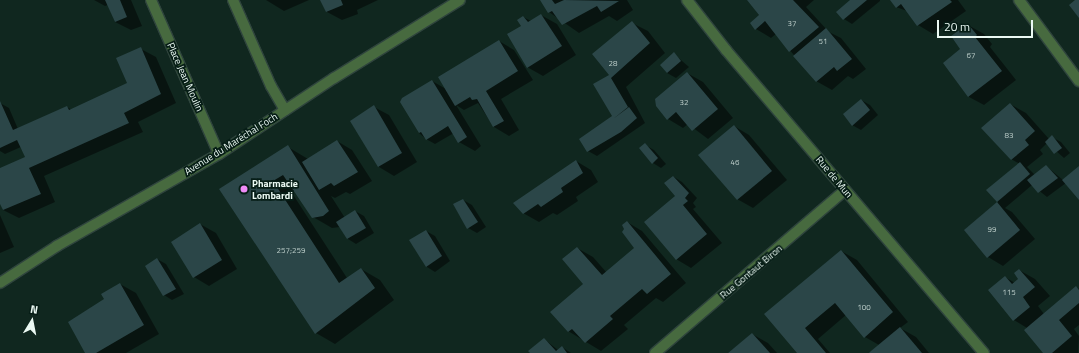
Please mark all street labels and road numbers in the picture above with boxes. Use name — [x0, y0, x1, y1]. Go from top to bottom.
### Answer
street label: Place Jean Moulin — [164, 41, 206, 113]
street label: Avenue du Maréchal Foch — [182, 110, 280, 178]
street label: Rue de Mun — [813, 154, 855, 200]
street label: Rue Gontaut Biron — [718, 243, 784, 301]

